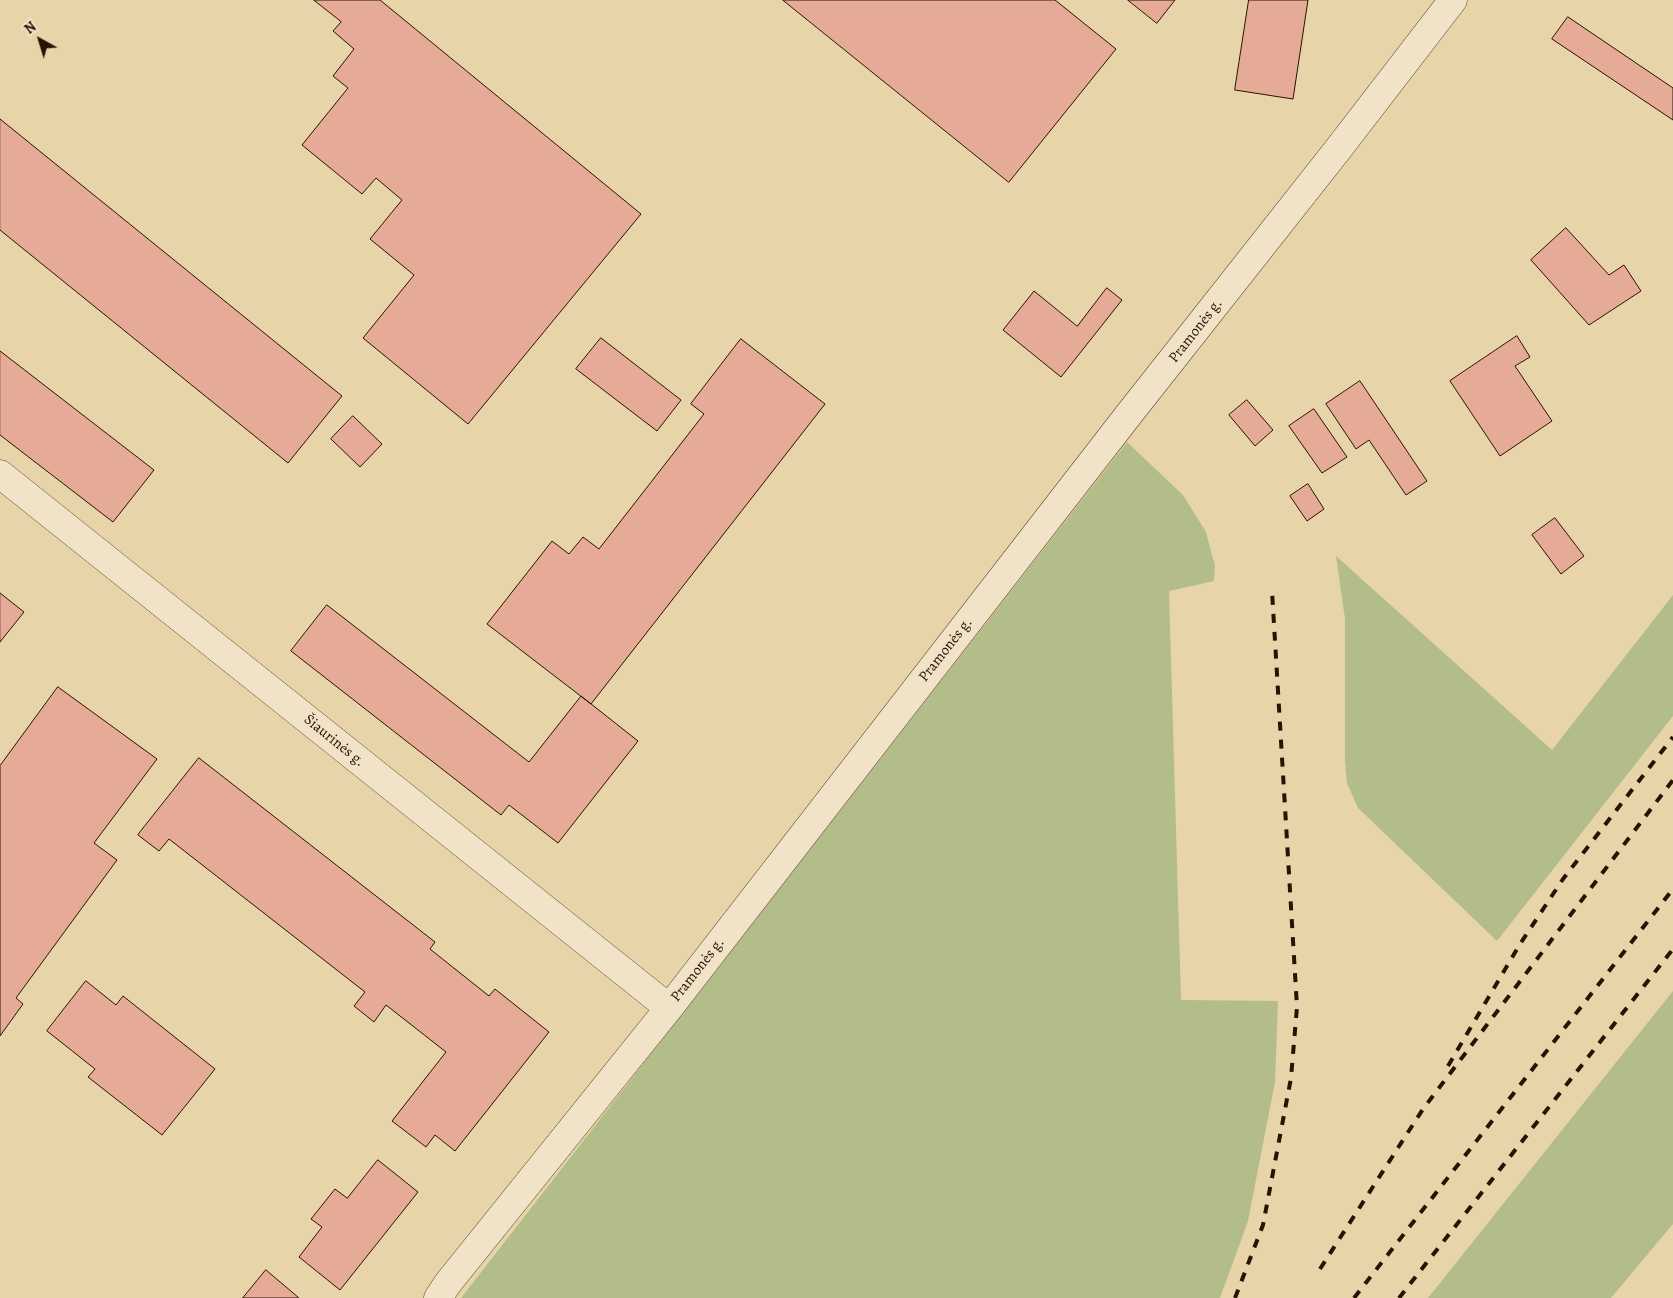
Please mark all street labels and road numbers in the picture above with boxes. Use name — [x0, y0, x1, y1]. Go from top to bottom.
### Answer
street label: Pramonės g. — [1165, 295, 1227, 367]
street label: Pramonės g. — [915, 614, 977, 686]
street label: Šiaurinės g. — [300, 711, 368, 771]
street label: Pramonės g. — [667, 934, 729, 1006]

